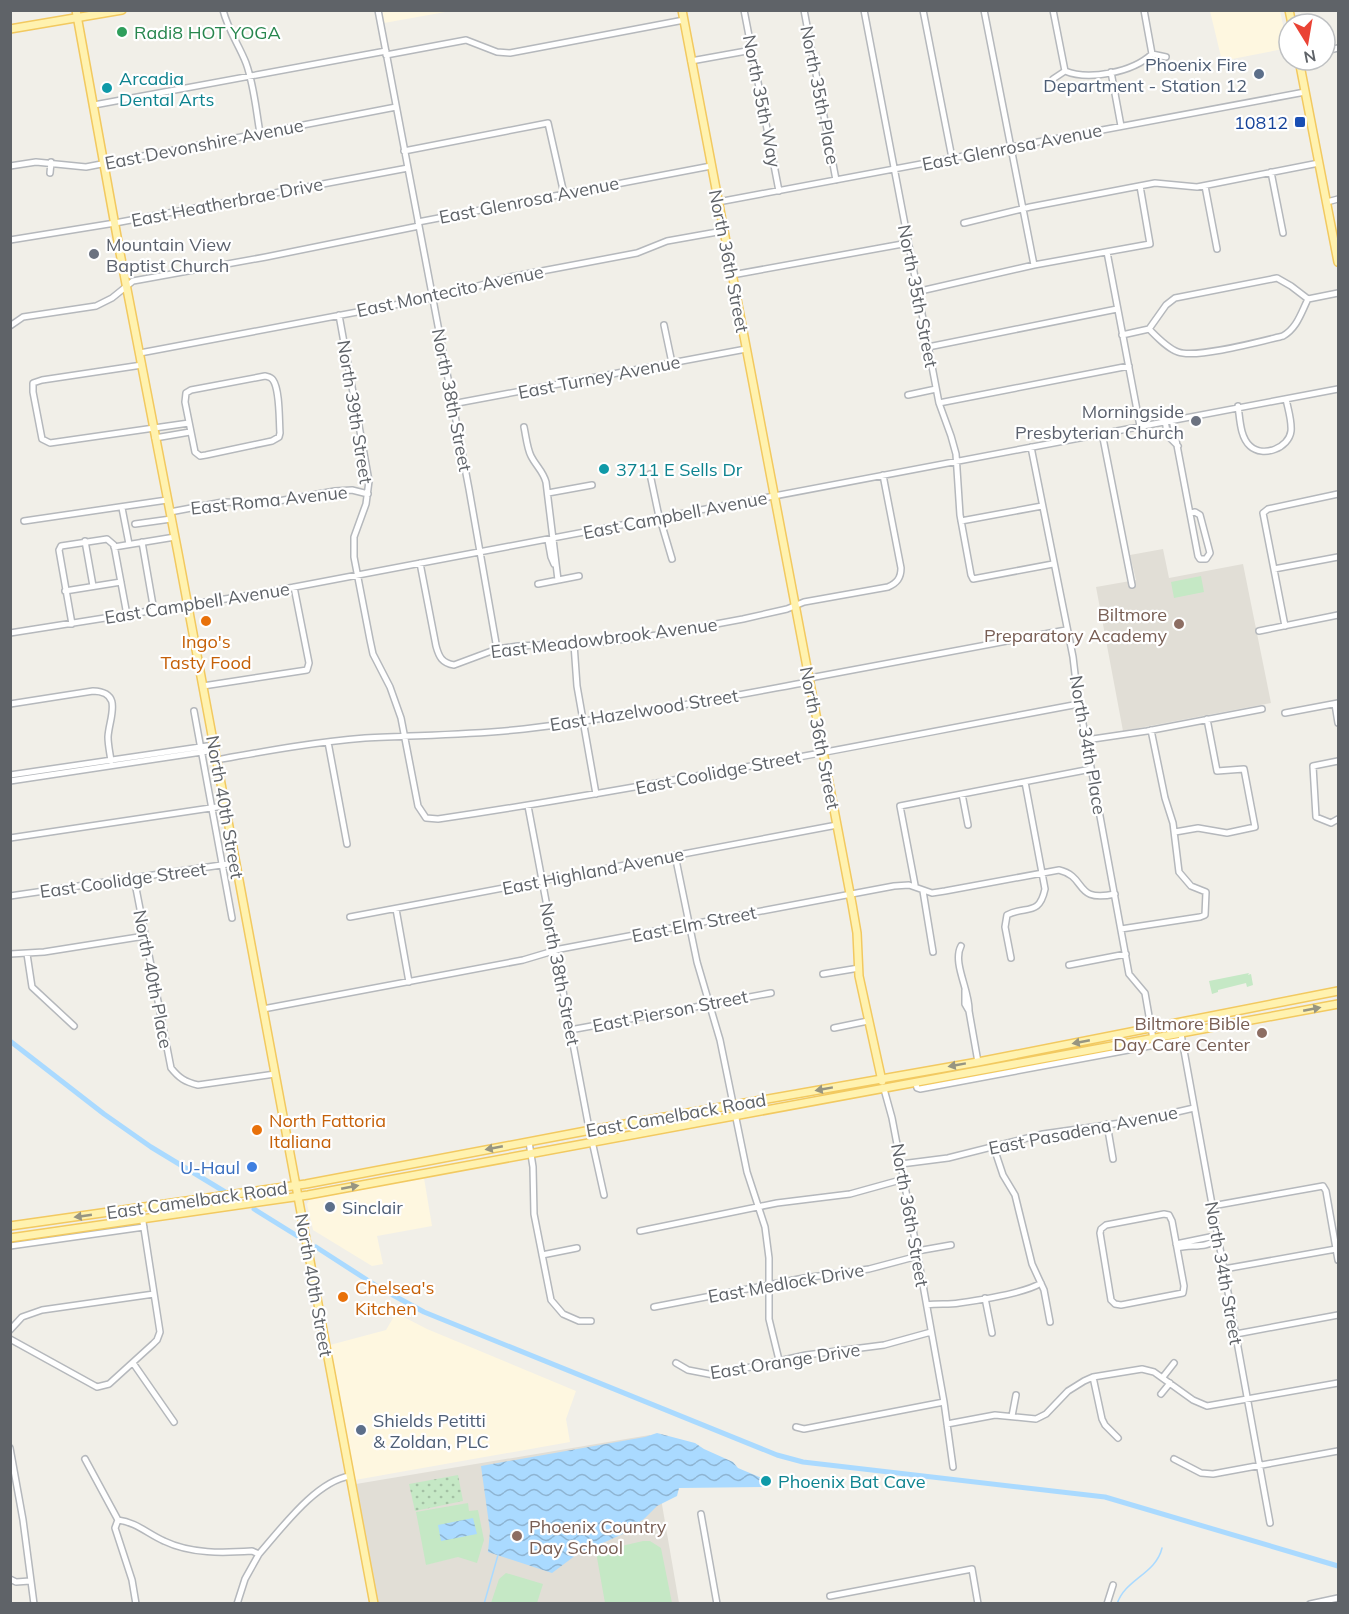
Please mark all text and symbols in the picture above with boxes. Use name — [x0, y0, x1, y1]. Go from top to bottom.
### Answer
north arrow — [1277, 12, 1337, 72]
place label: Radi8 HOT YOGA — [134, 21, 281, 44]
street label: North 35th Place — [795, 24, 845, 166]
marker: Radi8 HOT YOGA — [115, 25, 129, 39]
street label: North 35th Way — [738, 33, 786, 170]
text: N — [1302, 46, 1318, 68]
place label: Phoenix Fire Department - Station 12 — [1043, 53, 1247, 97]
place label: Arcadia Dental Arts — [119, 67, 214, 111]
marker: Phoenix Fire Department - Station 12 — [1252, 67, 1266, 81]
marker: Arcadia Dental Arts — [100, 81, 114, 95]
place label: 10812 — [1234, 111, 1288, 134]
street label: East Devonshire Avenue — [103, 113, 305, 175]
marker: 10812 — [1293, 115, 1307, 129]
street label: East Glenrosa Avenue — [920, 118, 1104, 176]
street label: East Glenrosa Avenue — [437, 171, 621, 229]
street label: East Heatherbrae Drive — [129, 172, 325, 232]
street label: North 36th Street — [704, 188, 754, 334]
street label: North 35th Street — [893, 223, 943, 369]
place label: Mountain View Baptist Church — [106, 233, 232, 277]
marker: Mountain View Baptist Church — [87, 247, 101, 261]
street label: East Montecito Avenue — [354, 260, 546, 322]
street label: North 38th Street — [427, 327, 477, 473]
street label: North 39th Street — [332, 338, 378, 486]
street label: East Turney Avenue — [516, 350, 682, 404]
place label: Morningside Presbyterian Church — [1015, 400, 1184, 444]
marker: Morningside Presbyterian Church — [1189, 414, 1203, 428]
place label: 3711 E Sells Dr — [616, 458, 743, 481]
marker: 3711 E Sells Dr — [597, 462, 611, 476]
street label: East Roma Avenue — [189, 480, 349, 520]
street label: East Campbell Avenue — [581, 486, 769, 544]
street label: East Campbell Avenue — [103, 577, 291, 629]
place label: Biltmore Preparatory Academy — [984, 603, 1167, 647]
street label: East Meadowbrook Avenue — [489, 613, 719, 663]
marker: Ingo's Tasty Food — [199, 614, 213, 628]
marker: Biltmore Preparatory Academy — [1172, 617, 1186, 631]
place label: Ingo's Tasty Food — [161, 630, 251, 674]
street label: North 36th Street — [795, 665, 845, 811]
street label: North 34th Place — [1064, 674, 1112, 816]
street label: East Hazelwood Street — [548, 684, 740, 736]
street label: North 40th Street — [201, 734, 249, 880]
street label: East Coolidge Street — [633, 745, 803, 799]
street label: East Highland Avenue — [500, 842, 686, 900]
street label: East Coolidge Street — [38, 857, 208, 903]
street label: North 38th Street — [535, 901, 585, 1047]
street label: East Elm Street — [630, 901, 758, 947]
street label: North 40th Place — [128, 908, 178, 1050]
street label: East Pierson Street — [590, 985, 750, 1037]
one-way arrow — [1303, 1004, 1322, 1013]
place label: Biltmore Bible Day Care Center — [1113, 1012, 1250, 1056]
marker: Biltmore Bible Day Care Center — [1255, 1026, 1269, 1040]
one-way arrow — [1071, 1038, 1090, 1047]
one-way arrow — [947, 1061, 966, 1070]
one-way arrow — [814, 1085, 833, 1094]
street label: East Camelback Road — [584, 1088, 768, 1142]
street label: East Pasadena Avenue — [986, 1100, 1180, 1160]
place label: North Fattoria Italiana — [269, 1109, 386, 1153]
marker: North Fattoria Italiana — [250, 1123, 264, 1137]
street label: North 36th Street — [886, 1142, 934, 1288]
one-way arrow — [484, 1144, 503, 1153]
place label: U-Haul — [180, 1156, 240, 1179]
marker: U-Haul — [245, 1160, 259, 1174]
street label: East Camelback Road — [105, 1176, 289, 1224]
one-way arrow — [341, 1182, 360, 1191]
place label: Sinclair — [342, 1196, 403, 1219]
marker: Sinclair — [323, 1200, 337, 1214]
street label: North 34th Street — [1200, 1200, 1248, 1346]
one-way arrow — [73, 1212, 92, 1221]
street label: North 40th Street — [290, 1212, 338, 1358]
street label: East Medlock Drive — [706, 1258, 866, 1308]
place label: Chelsea's Kitchen — [355, 1276, 434, 1320]
marker: Chelsea's Kitchen — [336, 1290, 350, 1304]
street label: East Orange Drive — [708, 1338, 862, 1384]
place label: Shields Petitti & Zoldan, PLC — [373, 1409, 489, 1453]
marker: Shields Petitti & Zoldan, PLC — [354, 1423, 368, 1437]
place label: Phoenix Bat Cave — [778, 1470, 925, 1493]
marker: Phoenix Bat Cave — [759, 1474, 773, 1488]
place label: Phoenix Country Day School — [529, 1515, 667, 1559]
marker: Phoenix Country Day School — [510, 1529, 524, 1543]

